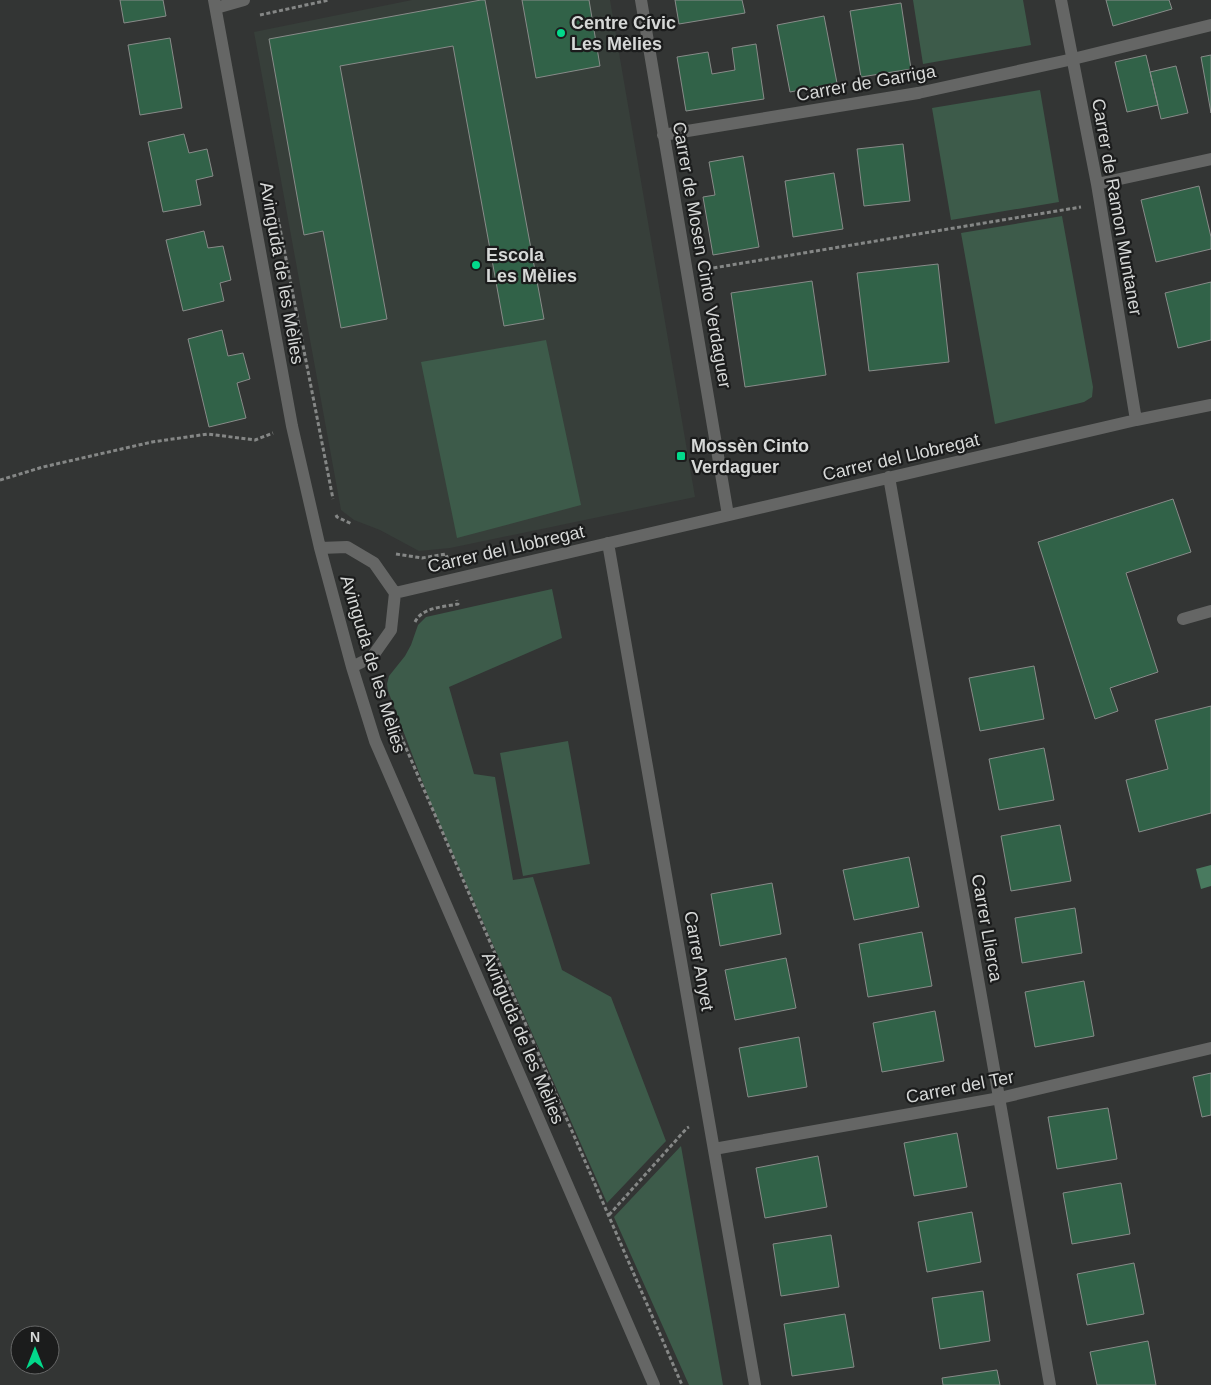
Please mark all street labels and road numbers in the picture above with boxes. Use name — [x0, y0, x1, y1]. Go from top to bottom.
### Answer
street label: Carrer de Garriga — [795, 61, 938, 105]
street label: Carrer de Ramon Muntaner — [1088, 97, 1146, 317]
street label: Carrer de Mosen Cinto Verdaguer — [669, 120, 735, 390]
street label: Avinguda de les Mèlies — [256, 180, 308, 366]
street label: Carrer del Llobregat — [821, 429, 981, 485]
street label: Carrer del Llobregat — [426, 521, 586, 577]
street label: Avinguda de les Mèlies — [336, 573, 410, 755]
street label: Carrer Llierca — [968, 873, 1006, 984]
street label: Carrer Anyet — [680, 910, 718, 1012]
street label: Avinguda de les Mèlies — [478, 949, 568, 1127]
street label: Carrer del Ter — [904, 1067, 1016, 1107]

